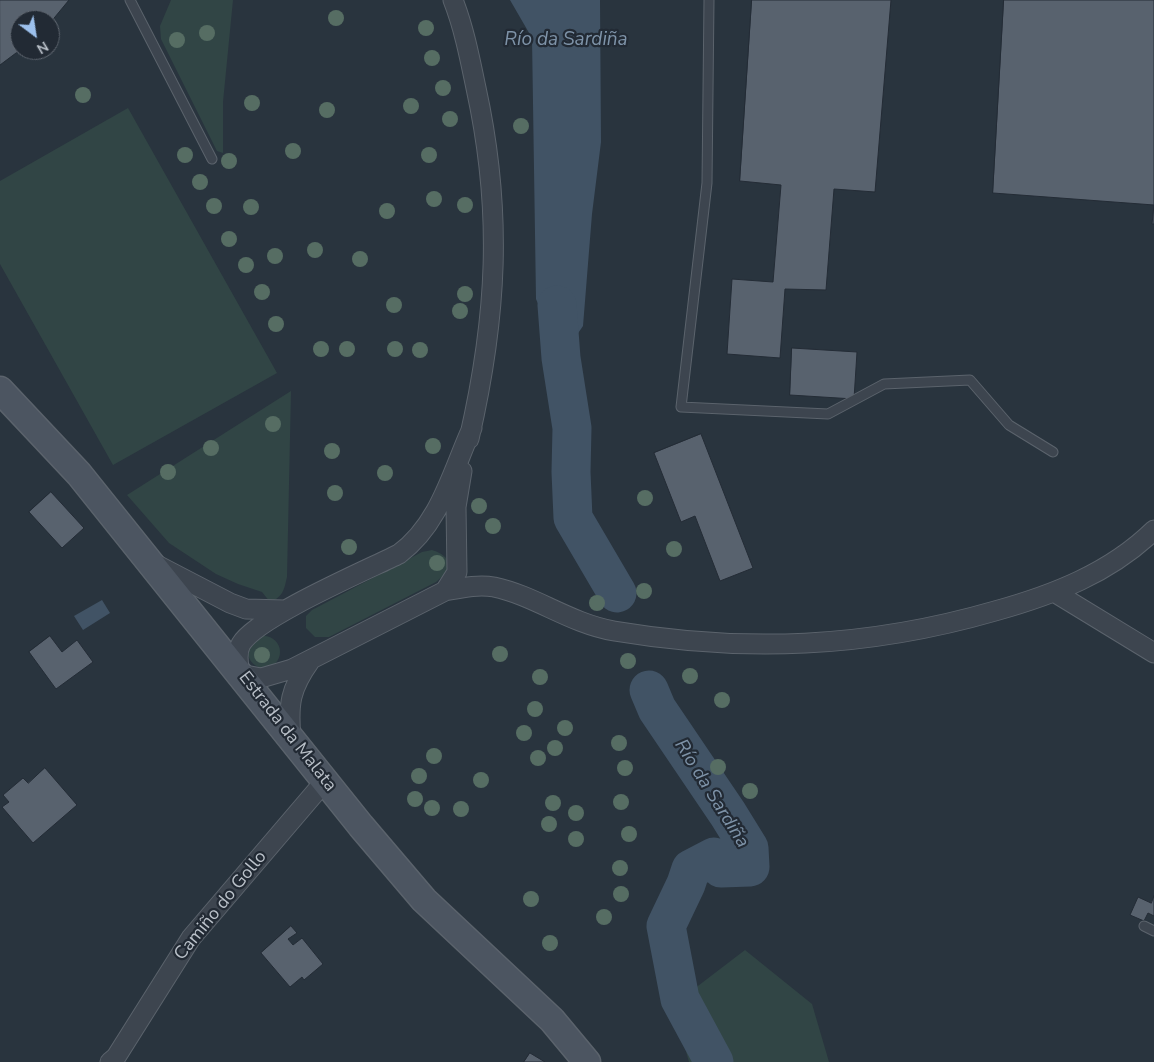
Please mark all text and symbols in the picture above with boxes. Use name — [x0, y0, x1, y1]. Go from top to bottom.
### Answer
north arrow — [10, 10, 60, 60]
water label: Río da Sardiña — [504, 29, 628, 51]
text: N — [33, 37, 52, 58]
street label: Estrada da Malata — [234, 668, 340, 796]
water label: Río da Sardiña — [669, 736, 753, 852]
street label: Camiño do Gollo — [170, 847, 272, 965]

